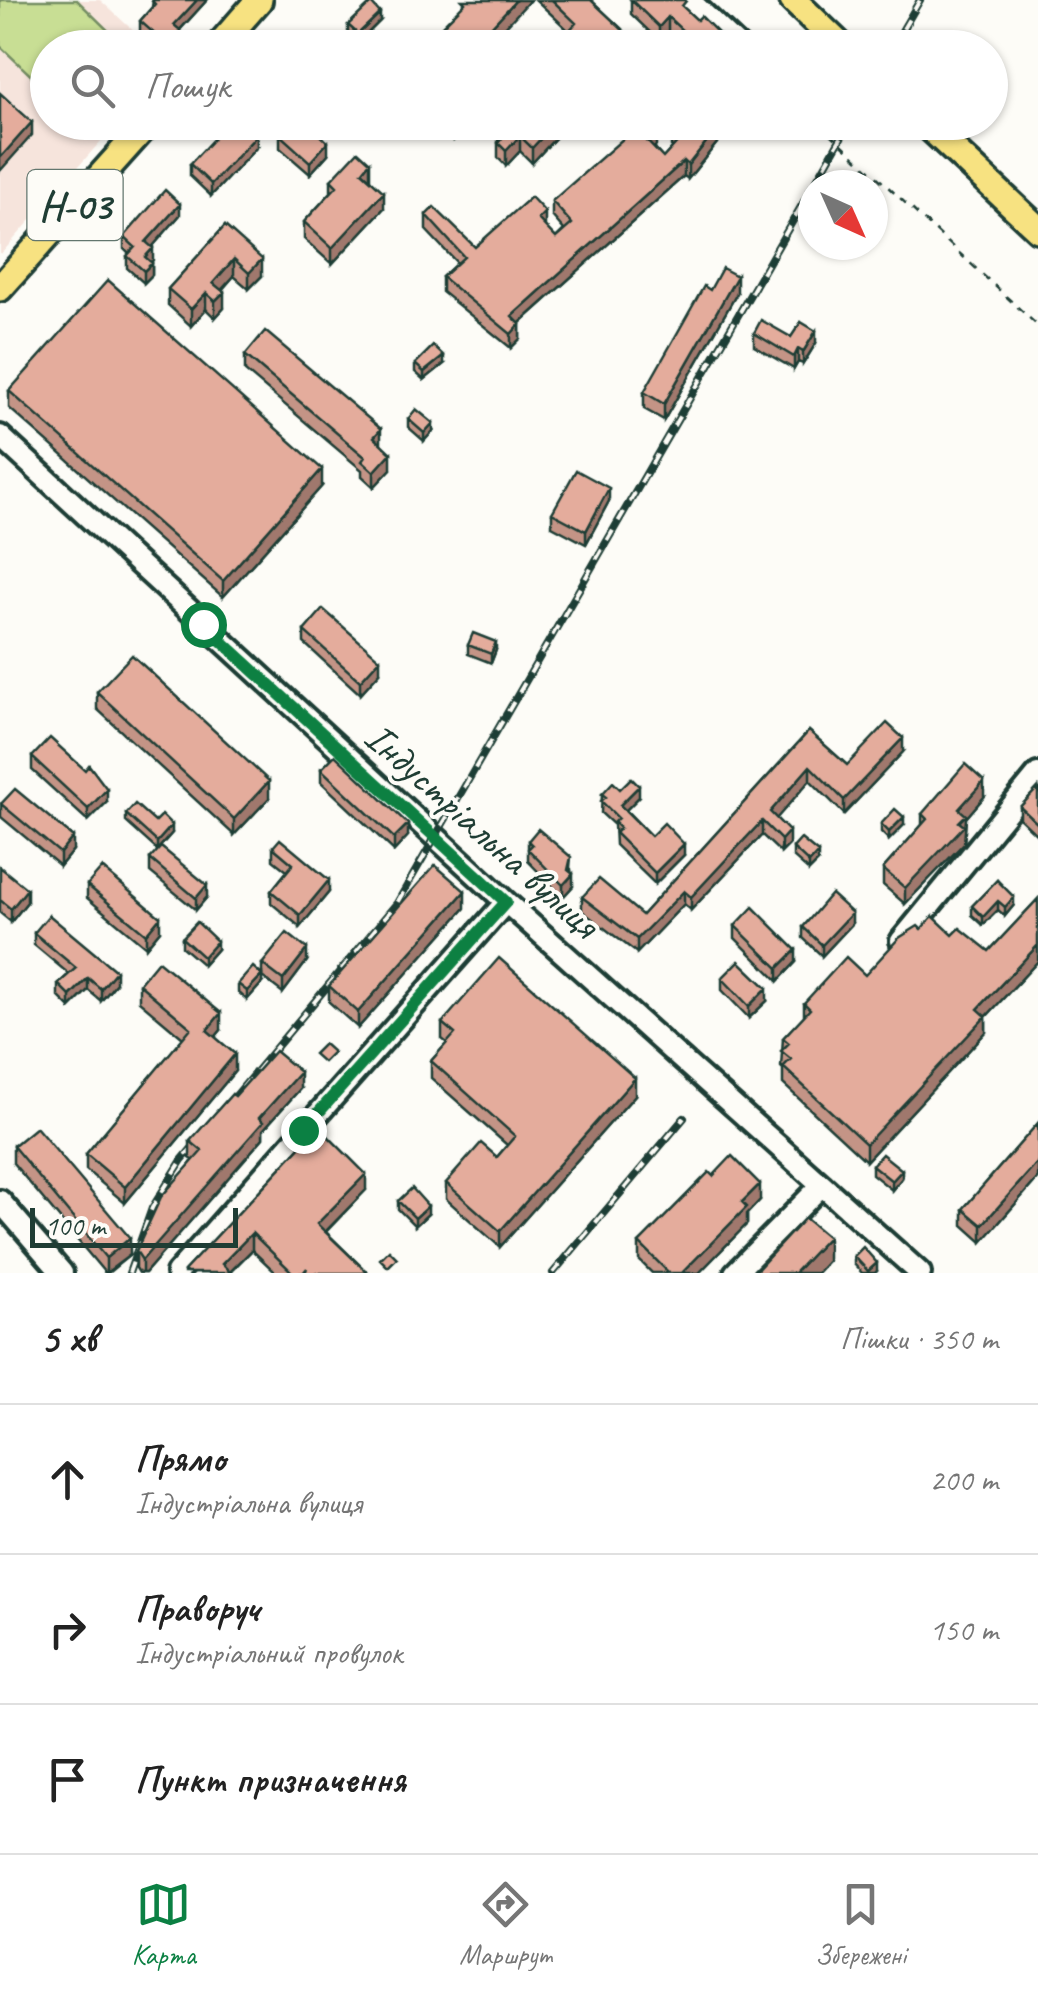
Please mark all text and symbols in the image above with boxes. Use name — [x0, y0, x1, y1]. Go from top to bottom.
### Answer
search box — [30, 30, 1008, 140]
icon: search — [65, 58, 120, 113]
text: Пошук — [145, 62, 230, 109]
road number: Н-03 — [28, 170, 122, 240]
north arrow — [798, 170, 888, 260]
route start — [181, 602, 227, 648]
street label: Індустріальна вулиця — [354, 711, 613, 951]
route end — [281, 1108, 327, 1154]
scale bar — [30, 1203, 238, 1248]
text: 100 m — [45, 1208, 105, 1243]
text: 5 хв — [40, 1312, 97, 1365]
text: Пішки · 350 m — [840, 1318, 998, 1359]
text: Прямо — [135, 1435, 225, 1482]
icon: ahead — [40, 1452, 95, 1507]
text: 200 m — [929, 1459, 998, 1500]
text: Індустріальна вулиця — [135, 1482, 362, 1523]
text: Праворуч — [135, 1585, 259, 1632]
icon: right — [40, 1602, 95, 1657]
text: 150 m — [929, 1609, 998, 1650]
text: Індустріальний провулок — [135, 1632, 402, 1673]
icon: arrive — [40, 1752, 95, 1807]
text: Пункт призначення — [135, 1756, 406, 1803]
tab: Карта — [132, 1877, 196, 1972]
tab: Маршрут — [459, 1877, 552, 1972]
tab: Збережені — [815, 1877, 906, 1972]

